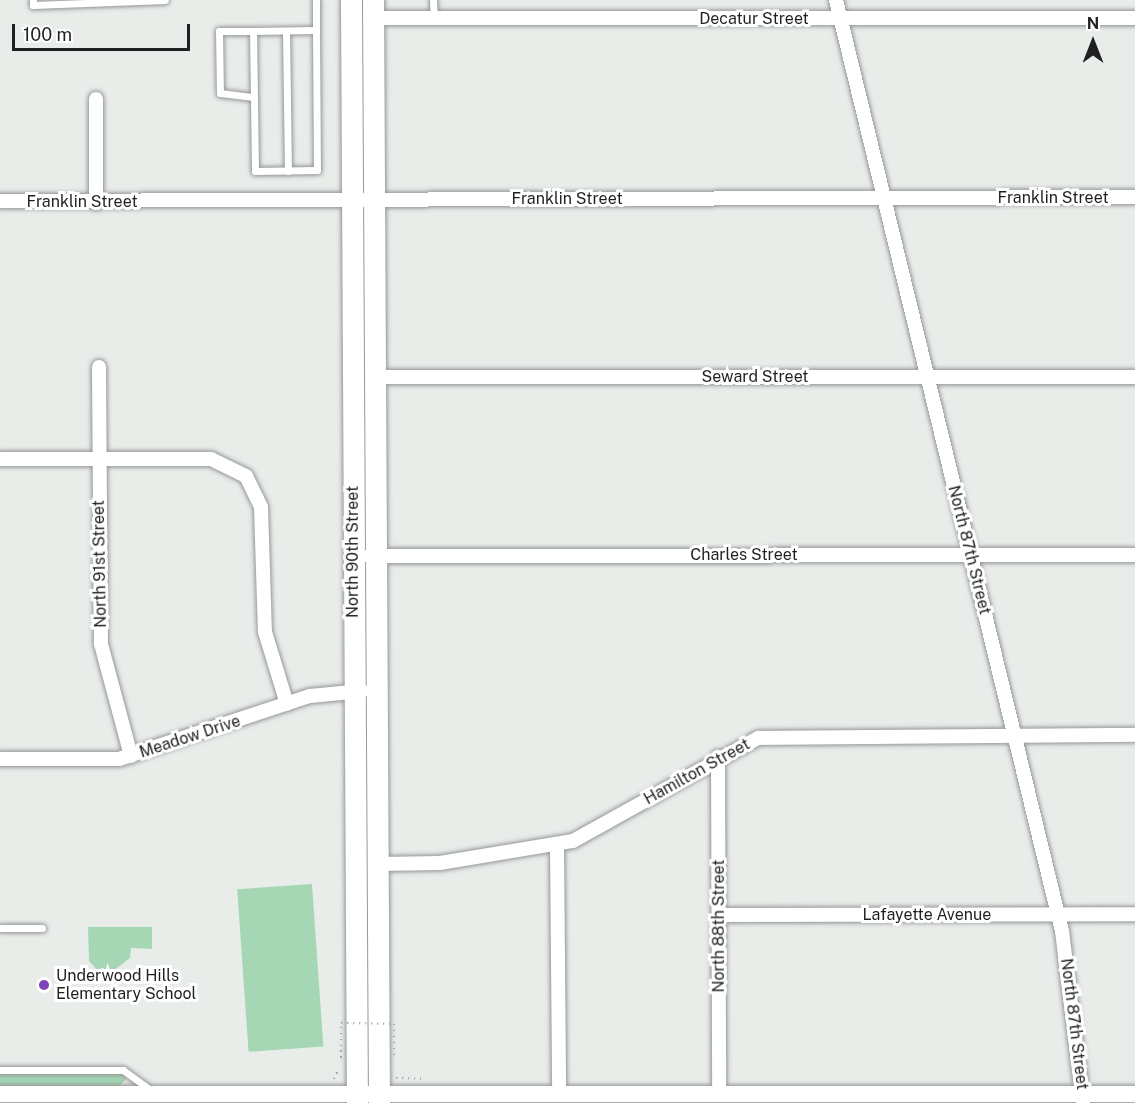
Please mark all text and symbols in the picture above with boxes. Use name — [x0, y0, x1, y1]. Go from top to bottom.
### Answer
street label: Decatur Street — [699, 9, 809, 29]
scale bar — [15, 12, 194, 50]
north arrow — [1063, 12, 1123, 72]
text: N — [1087, 14, 1099, 33]
text: 100 m — [23, 24, 72, 45]
street label: Franklin Street — [997, 188, 1109, 208]
street label: Franklin Street — [511, 189, 623, 209]
street label: Franklin Street — [26, 192, 138, 212]
street label: Seward Street — [701, 367, 809, 387]
street label: North 87th Street — [944, 484, 994, 616]
street label: North 90th Street — [343, 486, 363, 618]
street label: North 91st Street — [89, 500, 111, 628]
street label: Charles Street — [690, 545, 798, 565]
street label: Meadow Drive — [137, 712, 243, 762]
street label: Hamilton Street — [641, 735, 753, 809]
street label: North 88th Street — [709, 859, 729, 993]
street label: Lafayette Avenue — [863, 905, 991, 925]
street label: North 87th Street — [1056, 957, 1092, 1091]
place label: Underwood Hills Elementary School — [56, 966, 196, 1004]
marker: Underwood Hills Elementary School — [37, 978, 51, 992]

